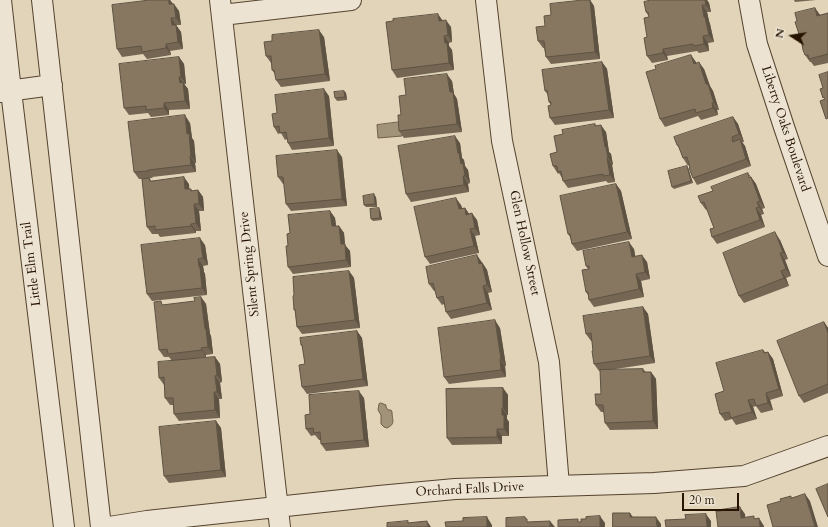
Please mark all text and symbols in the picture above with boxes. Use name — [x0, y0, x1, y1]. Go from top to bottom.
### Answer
north arrow — [772, 16, 812, 56]
text: N — [771, 27, 788, 40]
street label: Liberty Oaks Boulevard — [757, 64, 813, 194]
street label: Glen Hollow Street — [505, 189, 543, 297]
street label: Silent Spring Drive — [237, 211, 263, 317]
street label: Little Elm Trail — [19, 221, 45, 307]
street label: Orchard Falls Drive — [415, 479, 525, 501]
scale bar — [684, 485, 741, 511]
text: 20 m — [689, 492, 715, 508]

